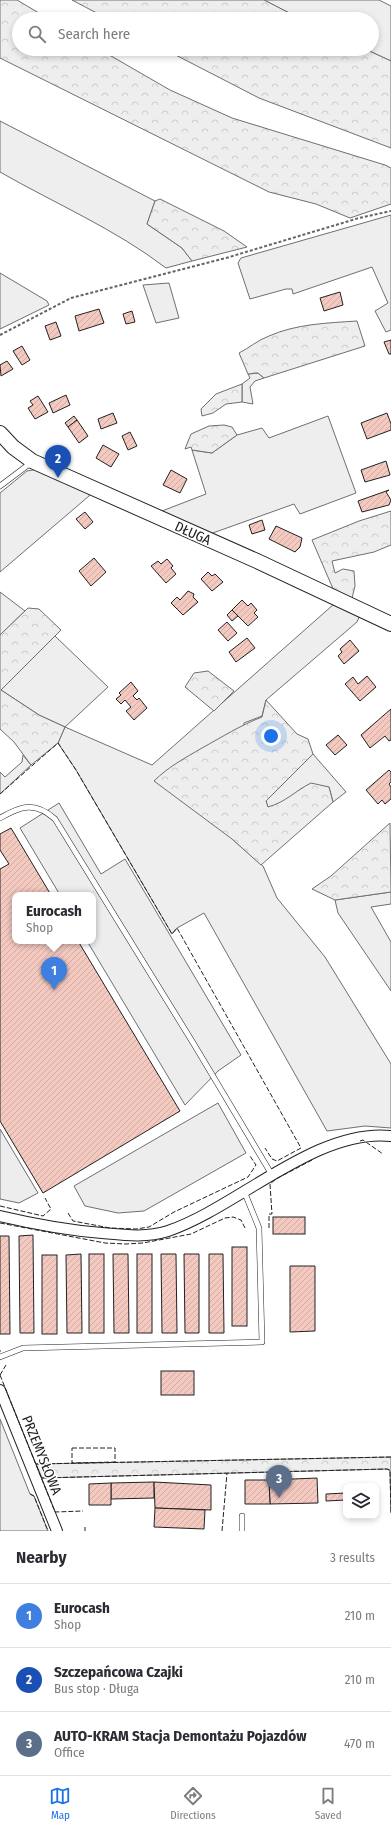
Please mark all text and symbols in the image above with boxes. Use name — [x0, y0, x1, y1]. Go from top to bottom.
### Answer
search box — [12, 12, 379, 56]
icon: search — [26, 23, 48, 45]
text: Search here — [58, 25, 130, 43]
pin: 2 — [45, 445, 71, 478]
street label: DŁUGA — [172, 518, 214, 549]
your location — [261, 726, 281, 746]
popup — [12, 892, 96, 944]
text: Eurocash — [26, 902, 82, 920]
text: Shop — [26, 920, 53, 935]
pin: 1 — [41, 957, 67, 990]
street label: PRZEMYSŁOWA — [18, 1413, 65, 1498]
pin: 3 — [266, 1465, 292, 1498]
map controls — [343, 1483, 379, 1519]
button: layers — [343, 1483, 379, 1519]
text: Nearby — [16, 1547, 67, 1568]
text: 3 results — [330, 1550, 375, 1565]
text: Eurocash — [54, 1599, 110, 1617]
text: 1 — [26, 1608, 32, 1623]
text: 210 m — [345, 1608, 375, 1623]
text: Shop — [54, 1617, 81, 1632]
text: Szczepańcowa Czajki — [54, 1663, 183, 1681]
text: 2 — [26, 1672, 32, 1687]
text: 210 m — [345, 1672, 375, 1687]
text: Bus stop · Długa — [54, 1681, 139, 1696]
text: AUTO-KRAM Stacja Demontażu Pojazdów — [54, 1727, 306, 1745]
text: 3 — [26, 1736, 32, 1751]
text: 470 m — [344, 1736, 375, 1751]
text: Office — [54, 1745, 85, 1760]
tab: Map — [49, 1785, 71, 1822]
tab: Directions — [170, 1785, 216, 1822]
tab: Saved — [315, 1785, 342, 1822]

